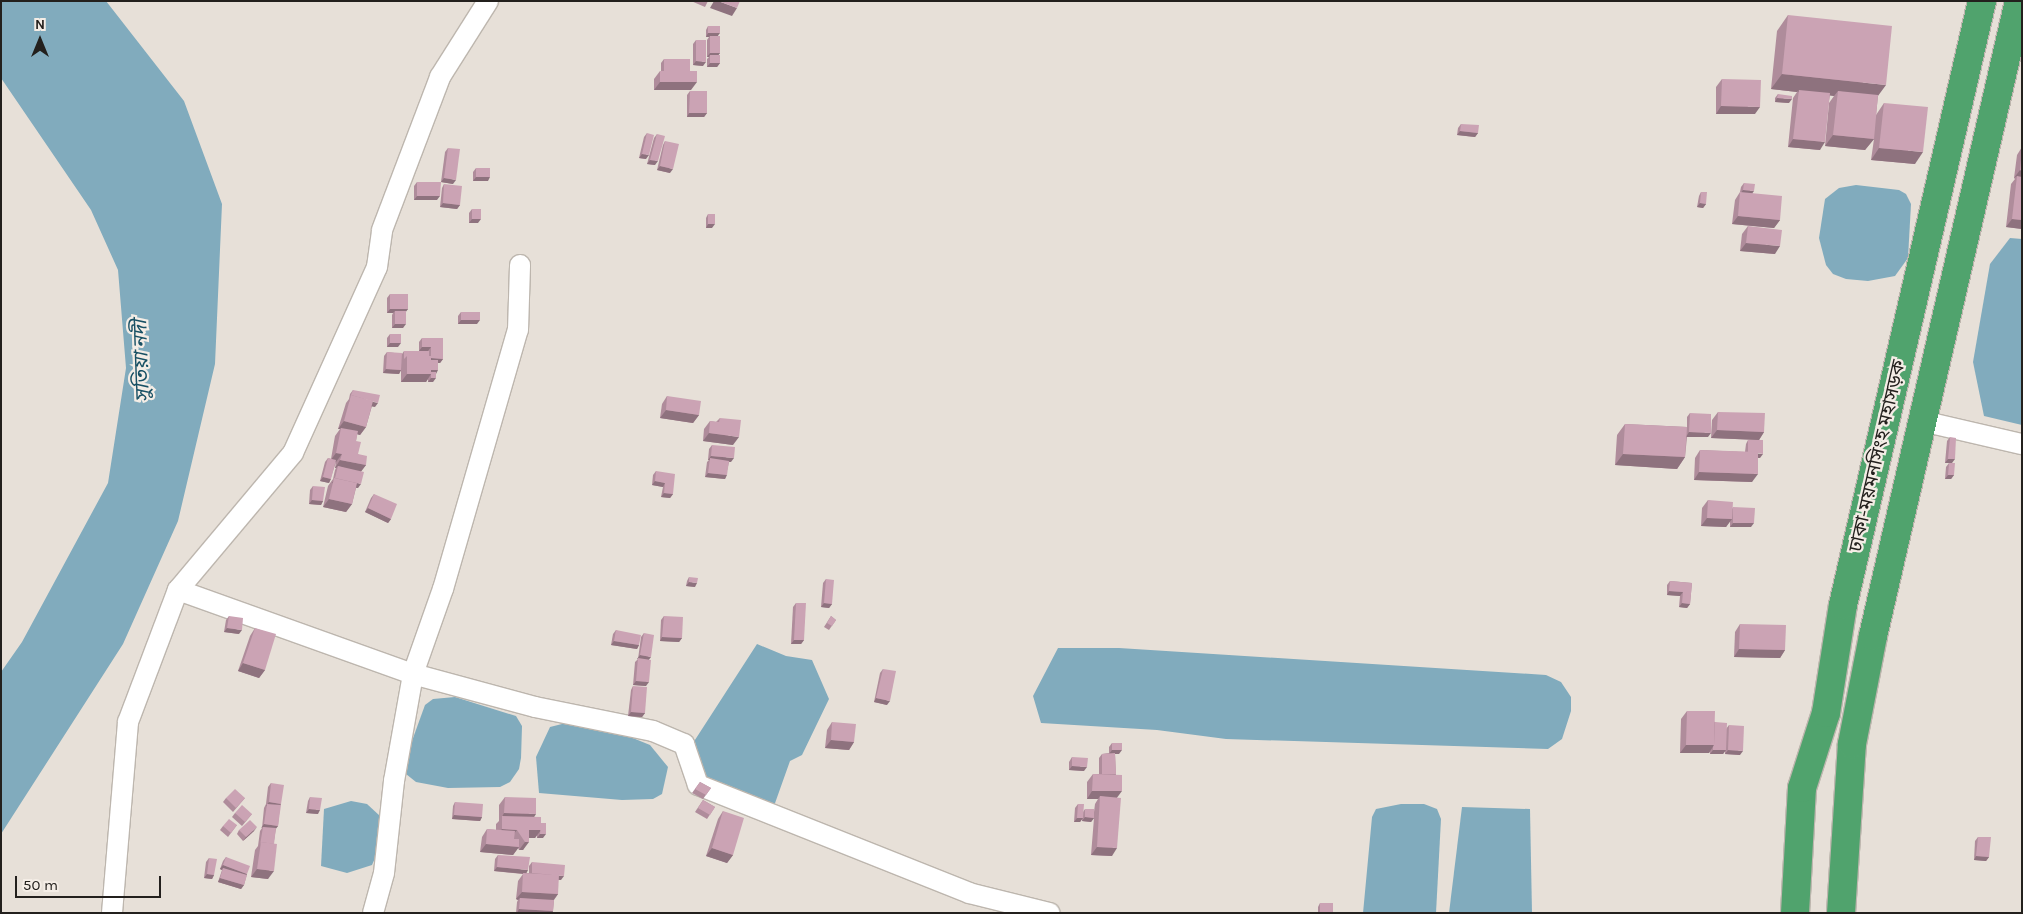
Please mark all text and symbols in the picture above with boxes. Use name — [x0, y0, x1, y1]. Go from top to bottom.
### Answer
north arrow — [15, 15, 65, 65]
text: N — [35, 16, 45, 33]
water label: সুতিয়া নদী — [128, 319, 154, 403]
street label: ঢাকা-ময়মনসিংহ মহাসড়ক — [1845, 358, 1911, 554]
scale bar — [18, 866, 164, 898]
text: 50 m — [23, 876, 58, 894]

